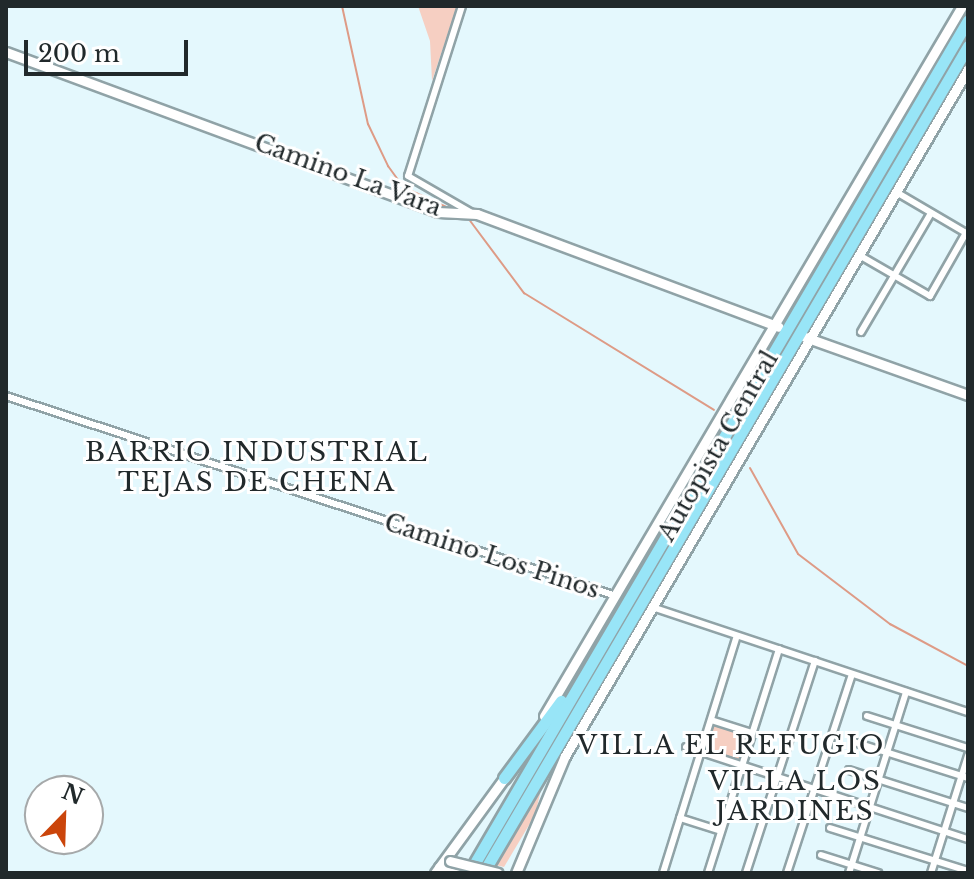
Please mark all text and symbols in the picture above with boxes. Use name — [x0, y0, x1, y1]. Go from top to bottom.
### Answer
scale bar — [28, 24, 192, 74]
text: 200 m — [38, 39, 120, 68]
street label: Camino La Vara — [250, 128, 446, 222]
street label: Autopista Central — [652, 346, 784, 546]
district label: BARRIO INDUSTRIAL TEJAS DE CHENA — [85, 437, 429, 498]
street label: Camino Los Pinos — [381, 508, 603, 604]
district label: VILLA EL REFUGIO — [576, 730, 886, 762]
district label: VILLA LOS JARDINES — [708, 766, 882, 828]
north arrow — [24, 775, 104, 855]
text: N — [58, 778, 88, 811]

